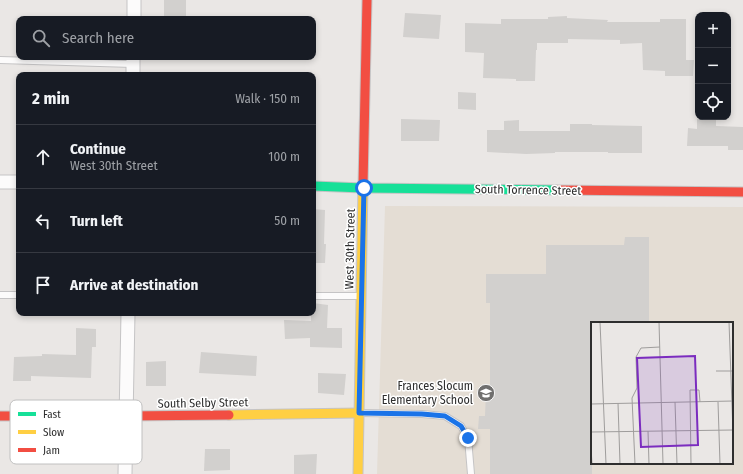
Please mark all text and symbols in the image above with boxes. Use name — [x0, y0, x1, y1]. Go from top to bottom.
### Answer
map controls — [695, 12, 731, 120]
button: + — [695, 12, 731, 48]
search box — [16, 16, 316, 60]
icon: search — [30, 27, 52, 49]
text: Search here — [62, 29, 134, 47]
button: − — [695, 48, 731, 84]
button: locate — [695, 84, 731, 120]
text: 2 min — [32, 88, 70, 109]
text: Walk · 150 m — [235, 91, 300, 106]
text: Continue — [70, 140, 126, 158]
icon: ahead — [32, 146, 54, 168]
text: 100 m — [268, 149, 300, 164]
text: West 30th Street — [70, 158, 158, 173]
route start — [355, 179, 373, 197]
street label: South Torrence Street — [475, 182, 581, 198]
street label: West 30th Street — [342, 208, 358, 290]
icon: left — [32, 210, 54, 232]
text: Turn left — [70, 212, 123, 230]
text: 50 m — [274, 213, 300, 228]
icon: arrive — [32, 274, 54, 296]
text: Arrive at destination — [70, 276, 198, 294]
inset map — [591, 322, 733, 464]
place label: Frances Slocum Elementary School — [382, 379, 473, 407]
school or university icon: Frances Slocum Elementary School — [476, 383, 496, 403]
street label: South Selby Street — [158, 395, 249, 411]
legend — [10, 400, 142, 464]
text: Fast — [43, 408, 61, 421]
text: Slow — [43, 426, 64, 439]
route end — [459, 429, 477, 447]
text: Jam — [43, 444, 60, 457]

